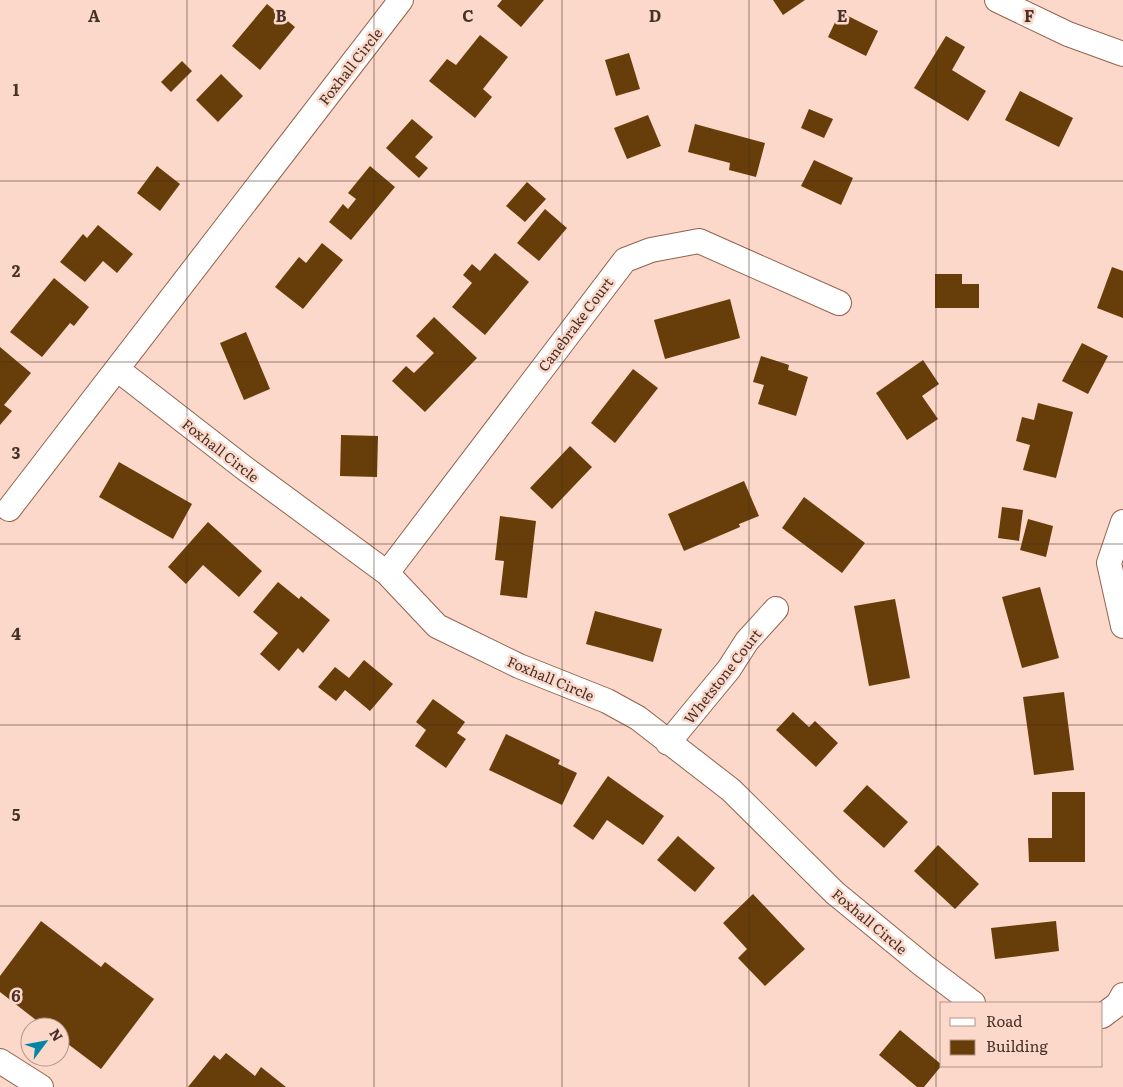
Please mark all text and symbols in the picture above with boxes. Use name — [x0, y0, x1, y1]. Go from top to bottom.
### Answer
text: A — [88, 3, 100, 27]
text: B — [275, 3, 287, 27]
text: C — [462, 3, 474, 27]
text: D — [649, 3, 661, 27]
text: E — [837, 3, 848, 27]
text: F — [1024, 3, 1034, 27]
street label: Foxhall Circle — [314, 23, 386, 109]
text: 1 — [13, 77, 20, 101]
text: 2 — [12, 258, 21, 282]
street label: Canebrake Court — [533, 273, 617, 375]
street label: Foxhall Circle — [178, 414, 264, 486]
text: 3 — [12, 440, 21, 464]
text: 4 — [11, 621, 21, 645]
street label: Whetstone Court — [679, 624, 766, 727]
street label: Foxhall Circle — [504, 651, 598, 705]
text: 5 — [12, 802, 21, 826]
street label: Foxhall Circle — [828, 884, 912, 958]
text: 6 — [11, 983, 21, 1007]
legend — [940, 1002, 1103, 1067]
text: Road — [986, 1009, 1022, 1032]
north arrow — [20, 1017, 70, 1067]
text: N — [45, 1024, 69, 1045]
text: Building — [986, 1034, 1048, 1057]

